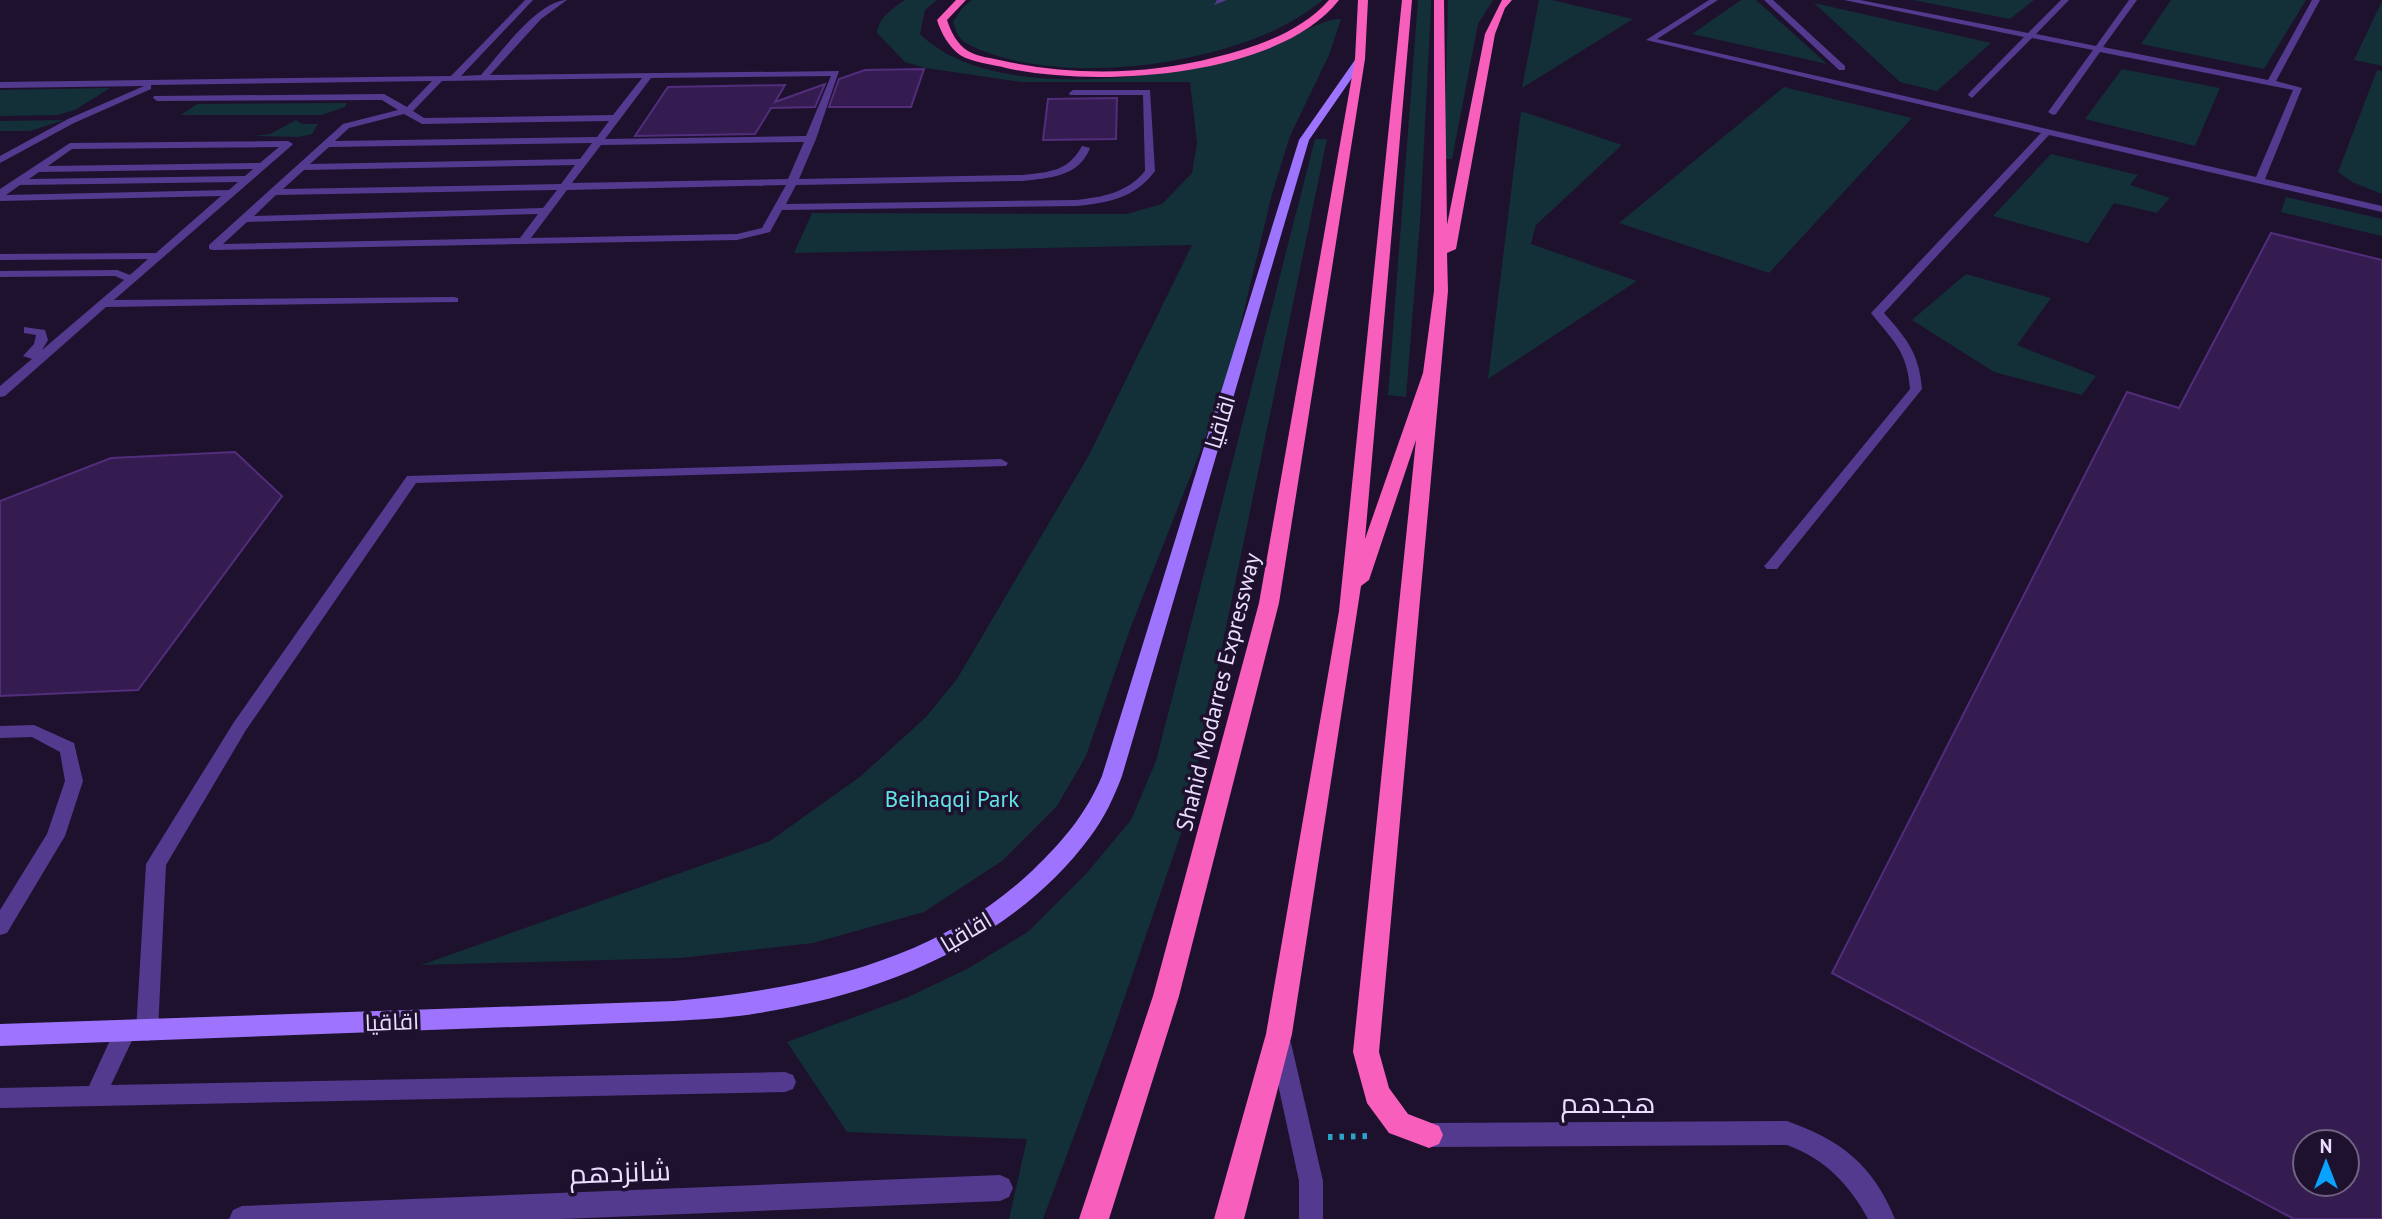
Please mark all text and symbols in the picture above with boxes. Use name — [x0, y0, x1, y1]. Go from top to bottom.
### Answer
street label: اقاقیا — [1198, 392, 1241, 452]
street label: Shahid Modarres Expressway — [1169, 550, 1266, 834]
park label: Beihaqqi Park — [885, 784, 1019, 813]
street label: اقاقیا — [935, 905, 997, 958]
street label: اقاقیا — [364, 1006, 420, 1037]
street label: هجدهم — [1561, 1084, 1655, 1123]
north arrow — [2291, 1128, 2361, 1198]
text: N — [2320, 1134, 2332, 1158]
street label: شانزدهم — [569, 1151, 671, 1194]

